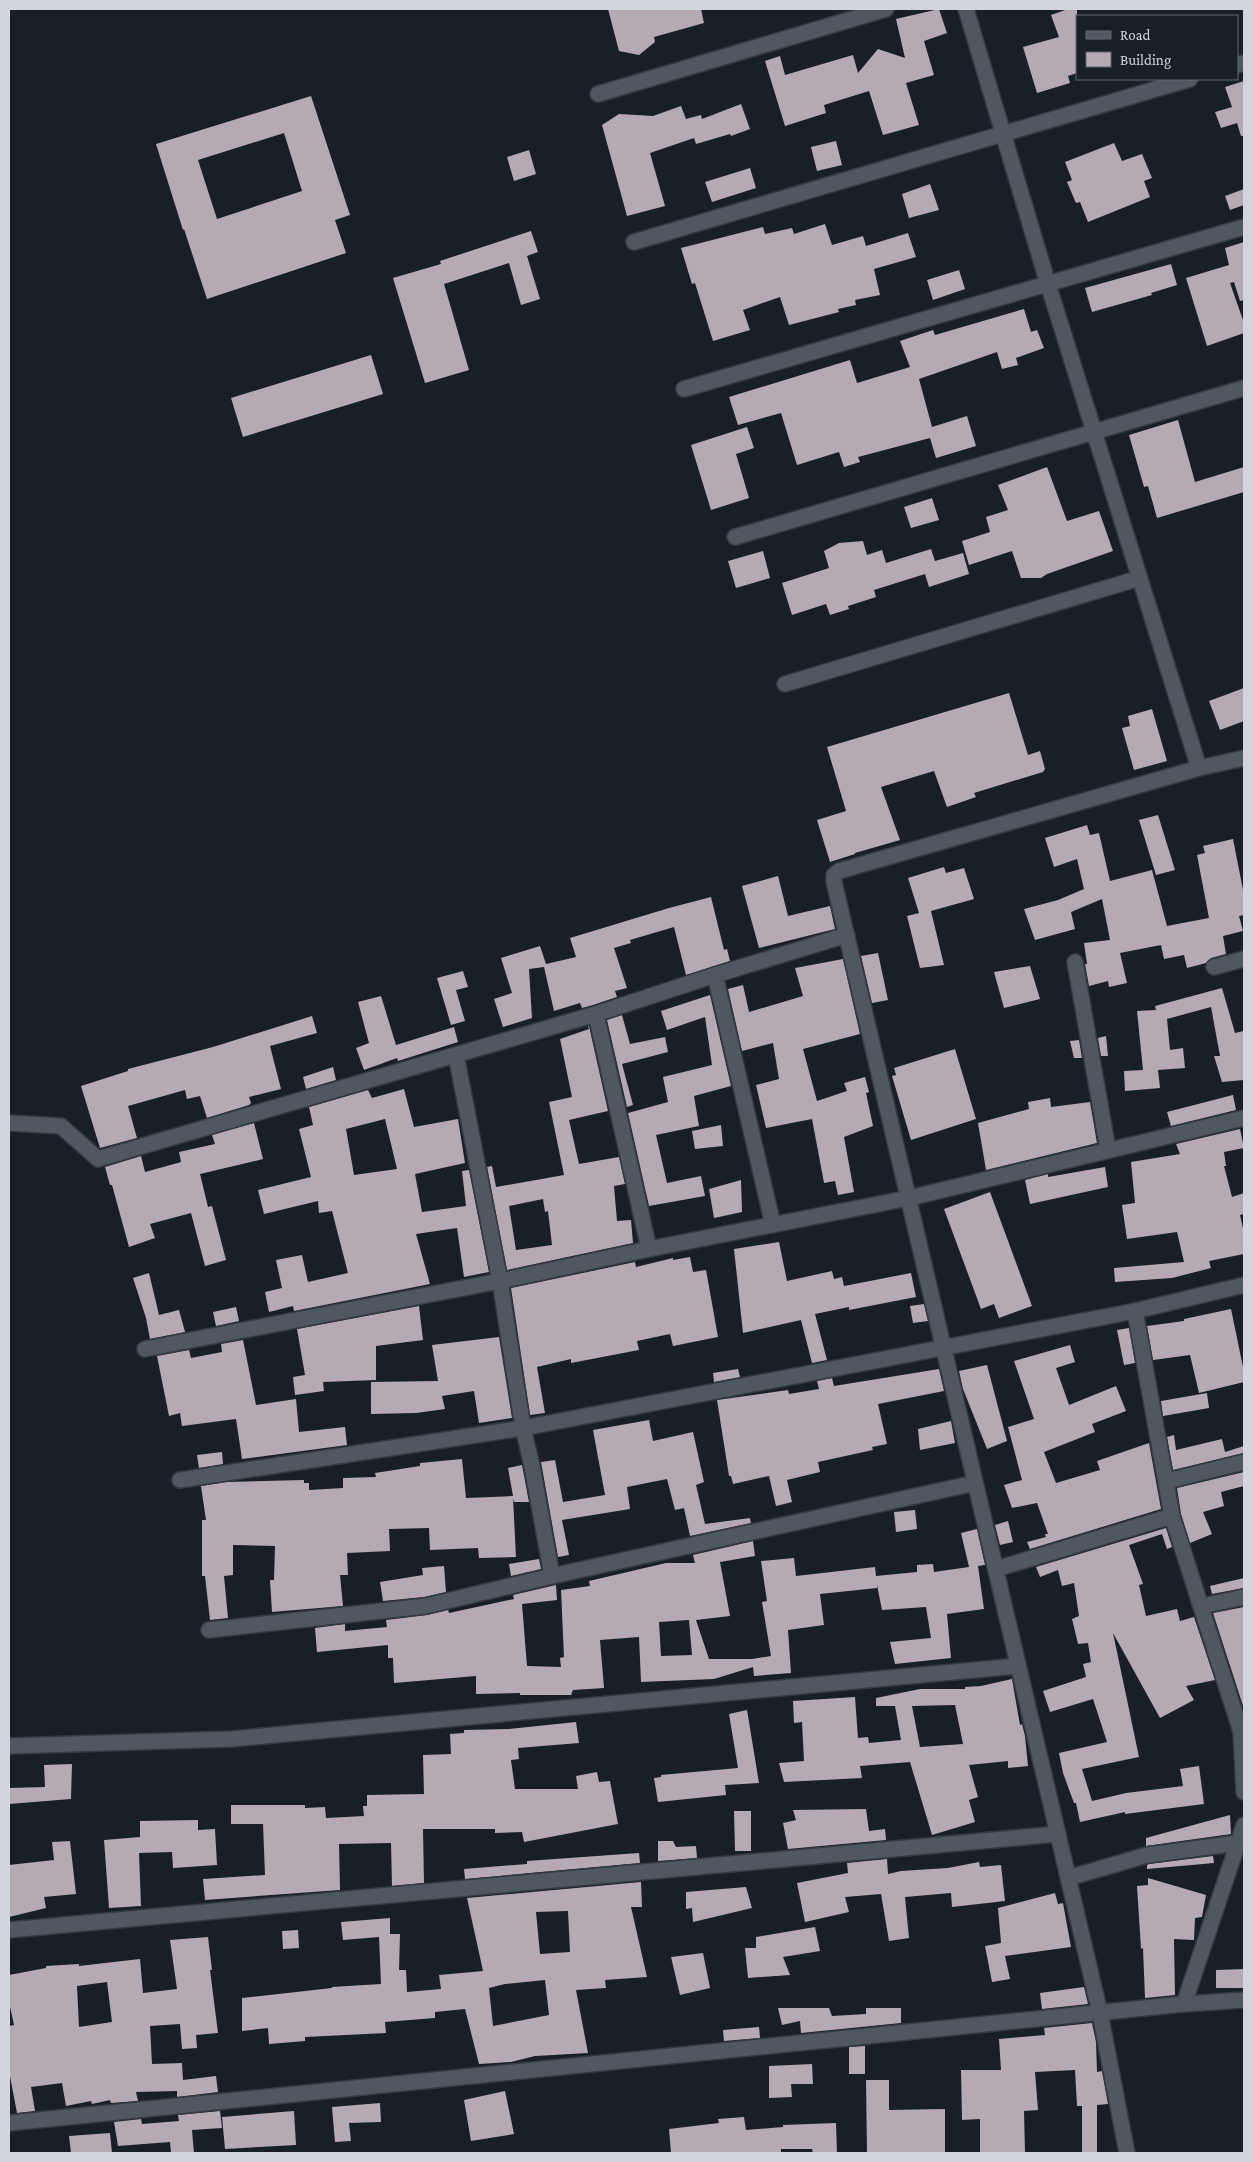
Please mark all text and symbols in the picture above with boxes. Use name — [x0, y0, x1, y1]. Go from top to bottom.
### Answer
legend — [1076, 15, 1238, 80]
text: Road — [1120, 27, 1151, 43]
text: Building — [1120, 52, 1171, 69]

